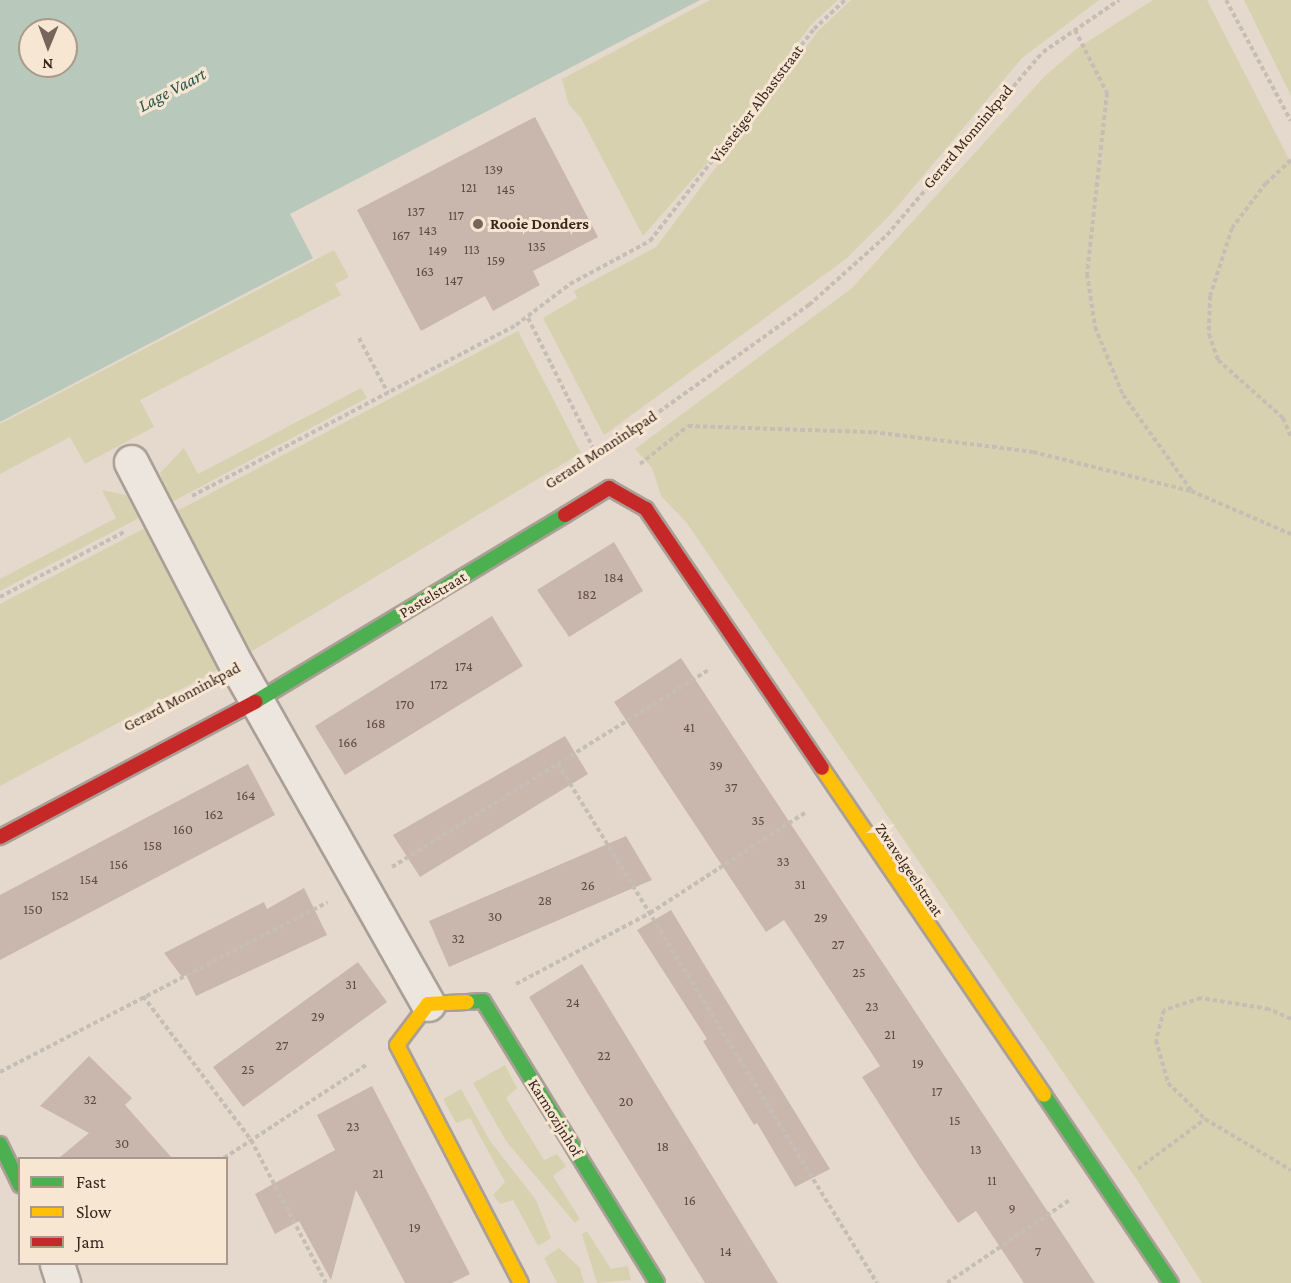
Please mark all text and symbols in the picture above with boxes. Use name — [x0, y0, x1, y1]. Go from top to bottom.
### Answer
north arrow — [18, 18, 78, 78]
street label: Vissteiger Albaststraat — [706, 41, 808, 167]
text: N — [42, 56, 53, 73]
water label: Lage Vaart — [134, 63, 210, 117]
street label: Gerard Monninkpad — [919, 81, 1017, 193]
house number: 139 — [485, 161, 503, 177]
house number: 121 — [461, 179, 477, 195]
house number: 145 — [497, 181, 515, 197]
house number: 137 — [407, 203, 425, 219]
house number: 117 — [448, 207, 464, 223]
place label: Rooie Donders — [490, 214, 589, 234]
marker: Rooie Donders — [471, 217, 485, 231]
house number: 143 — [419, 222, 437, 238]
house number: 167 — [392, 227, 410, 243]
house number: 135 — [528, 238, 546, 254]
house number: 113 — [464, 241, 480, 257]
house number: 149 — [429, 242, 447, 258]
house number: 159 — [487, 252, 505, 268]
house number: 163 — [416, 263, 434, 279]
house number: 147 — [445, 272, 463, 288]
street label: Gerard Monninkpad — [541, 407, 661, 493]
street label: Pastelstraat — [396, 567, 470, 623]
house number: 184 — [604, 569, 624, 585]
house number: 182 — [578, 586, 596, 602]
street label: Gerard Monninkpad — [120, 658, 244, 736]
house number: 174 — [455, 658, 473, 674]
house number: 172 — [430, 676, 448, 692]
house number: 170 — [396, 696, 414, 712]
house number: 168 — [366, 715, 386, 731]
house number: 41 — [683, 719, 695, 735]
house number: 166 — [339, 734, 357, 750]
house number: 39 — [709, 757, 723, 773]
house number: 37 — [725, 779, 737, 795]
house number: 164 — [237, 787, 255, 803]
house number: 162 — [205, 806, 223, 822]
house number: 35 — [751, 812, 765, 828]
street label: Zwavelgeelstraat — [871, 820, 947, 920]
house number: 160 — [173, 821, 193, 837]
house number: 158 — [144, 837, 162, 853]
house number: 33 — [776, 853, 790, 869]
house number: 156 — [110, 856, 128, 872]
house number: 154 — [80, 871, 98, 887]
house number: 31 — [794, 876, 806, 892]
house number: 26 — [581, 877, 595, 893]
house number: 152 — [51, 887, 69, 903]
house number: 28 — [538, 892, 552, 908]
house number: 150 — [23, 901, 43, 917]
house number: 30 — [488, 908, 502, 924]
house number: 29 — [814, 909, 828, 925]
house number: 32 — [451, 930, 465, 946]
house number: 27 — [832, 936, 844, 952]
house number: 25 — [852, 964, 866, 980]
house number: 31 — [345, 976, 357, 992]
house number: 24 — [566, 994, 580, 1010]
house number: 23 — [865, 998, 879, 1014]
house number: 29 — [311, 1008, 325, 1024]
house number: 21 — [884, 1026, 896, 1042]
house number: 27 — [276, 1037, 288, 1053]
house number: 22 — [597, 1047, 611, 1063]
house number: 19 — [912, 1055, 924, 1071]
house number: 25 — [241, 1061, 255, 1077]
street label: Karmozijnhof — [524, 1076, 586, 1160]
house number: 17 — [931, 1083, 943, 1099]
house number: 32 — [83, 1091, 97, 1107]
house number: 20 — [619, 1093, 633, 1109]
house number: 15 — [949, 1112, 961, 1128]
house number: 23 — [346, 1118, 360, 1134]
house number: 30 — [115, 1135, 129, 1151]
house number: 18 — [657, 1138, 669, 1154]
house number: 13 — [970, 1141, 982, 1157]
legend — [18, 1157, 228, 1265]
house number: 21 — [372, 1165, 384, 1181]
text: Fast — [76, 1172, 106, 1192]
house number: 11 — [987, 1172, 997, 1188]
house number: 16 — [684, 1192, 696, 1208]
house number: 9 — [1008, 1200, 1016, 1216]
text: Slow — [76, 1202, 111, 1222]
house number: 19 — [409, 1219, 421, 1235]
text: Jam — [76, 1232, 104, 1252]
house number: 14 — [720, 1243, 732, 1259]
house number: 7 — [1035, 1243, 1041, 1259]

